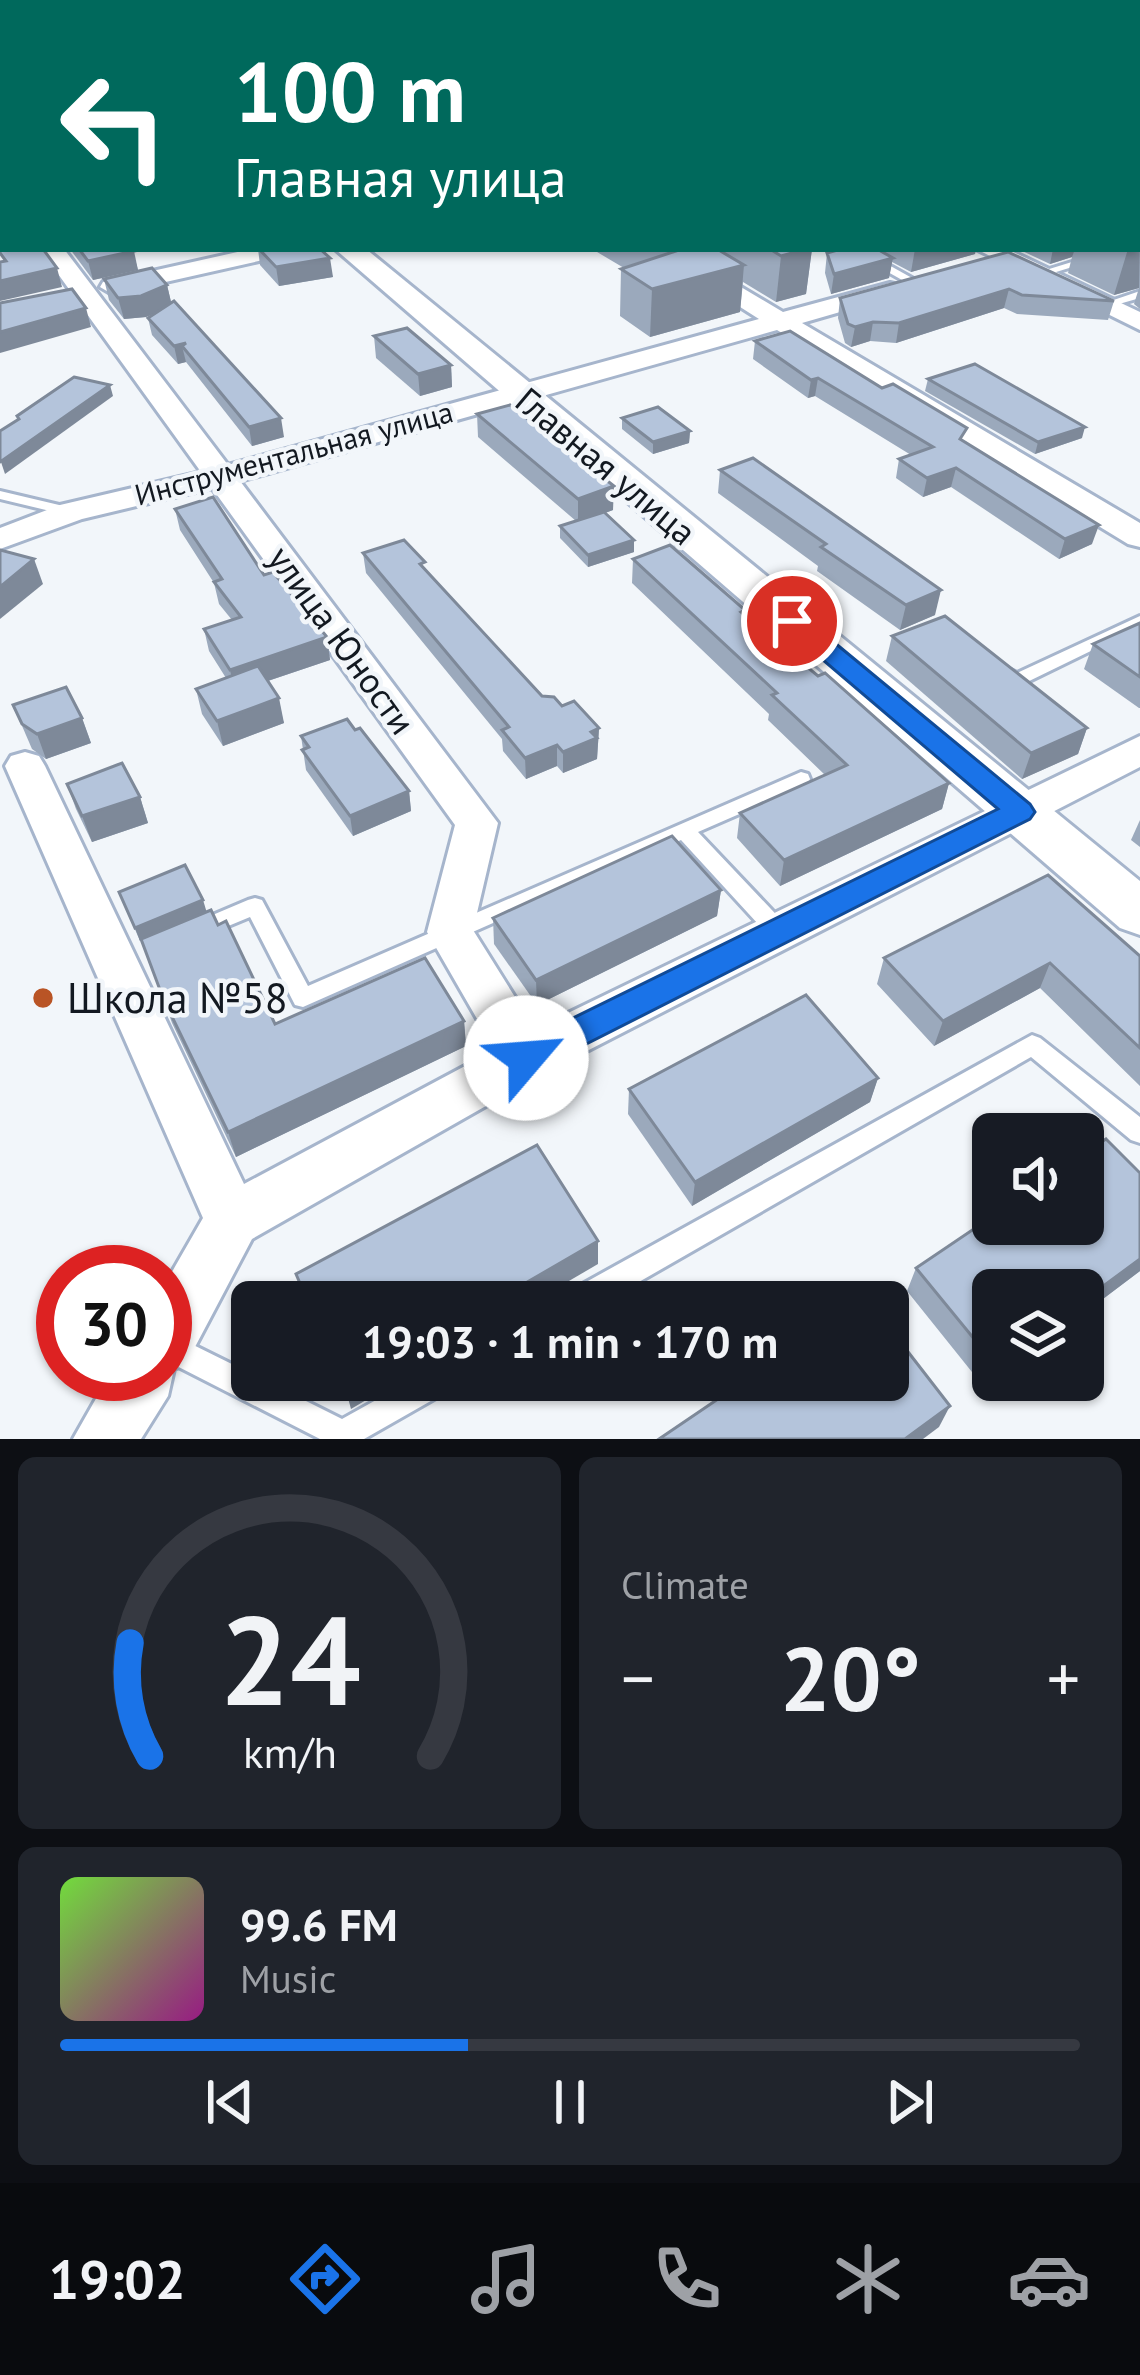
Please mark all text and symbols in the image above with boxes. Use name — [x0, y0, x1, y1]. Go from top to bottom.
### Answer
text: 100 m — [234, 36, 466, 145]
icon: left — [36, 48, 192, 204]
text: Главная улица — [234, 142, 567, 212]
street label: Главная улица — [506, 376, 706, 555]
street label: Инструментальная улица — [130, 391, 457, 514]
street label: улица Юности — [258, 536, 427, 743]
pin — [741, 570, 843, 672]
icon: arrive — [759, 588, 825, 654]
place label: Школа №58 — [67, 970, 288, 1025]
marker: Школа №58 — [30, 985, 56, 1011]
position arrow — [463, 995, 589, 1121]
map controls — [972, 1113, 1104, 1401]
button: sound — [972, 1113, 1104, 1245]
speed limit sign: 30 — [36, 1245, 192, 1401]
button: layers — [972, 1269, 1104, 1401]
text: 19:03 · 1 min · 170 m — [362, 1312, 778, 1370]
text: Climate — [621, 1559, 749, 1610]
text: 24 — [219, 1578, 360, 1739]
text: 20° — [780, 1619, 921, 1736]
text: − — [621, 1635, 654, 1720]
text: + — [1047, 1635, 1080, 1720]
text: km/h — [242, 1724, 337, 1780]
text: 99.6 FM — [240, 1895, 398, 1953]
text: Music — [240, 1953, 336, 2004]
icon: previous — [197, 2069, 263, 2135]
icon: pause — [537, 2069, 603, 2135]
icon: next — [877, 2069, 943, 2135]
icon: directions — [283, 2237, 367, 2321]
icon: music — [464, 2237, 548, 2321]
icon: phone — [645, 2237, 729, 2321]
icon: climate — [826, 2237, 910, 2321]
icon: car — [1007, 2237, 1091, 2321]
text: 19:02 — [49, 2244, 186, 2314]

